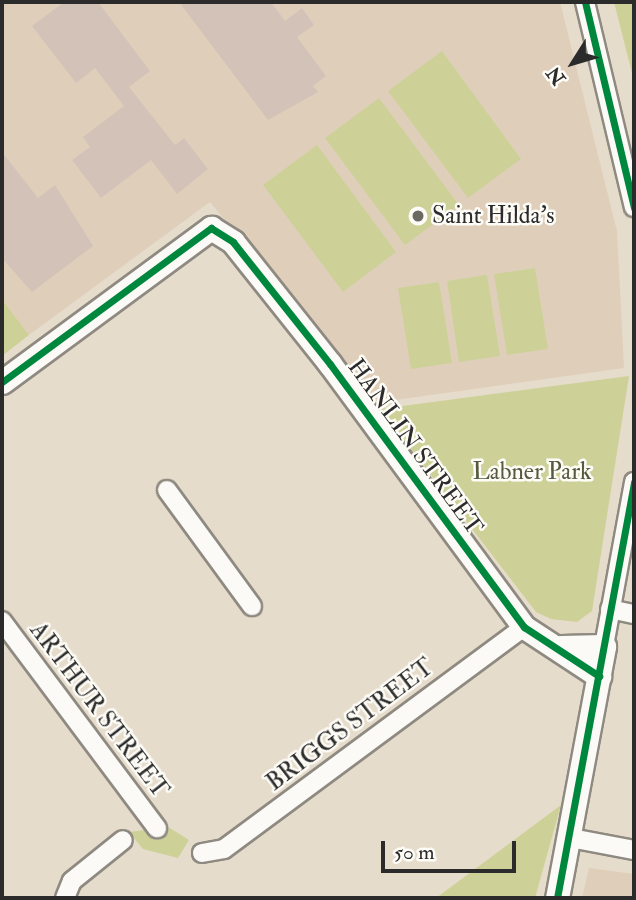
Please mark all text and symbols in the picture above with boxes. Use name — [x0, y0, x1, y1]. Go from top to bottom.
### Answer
north arrow — [538, 28, 608, 98]
text: N — [542, 62, 571, 90]
place label: Saint Hilda's — [432, 202, 554, 230]
marker: Saint Hilda's — [410, 208, 426, 224]
street label: HANLIN STREET — [341, 353, 489, 541]
park label: Labner Park — [472, 458, 592, 486]
street label: ARTHUR STREET — [24, 616, 174, 804]
street label: BRIGGS STREET — [261, 653, 439, 797]
scale bar — [384, 827, 519, 871]
text: 50 m — [394, 839, 435, 866]

